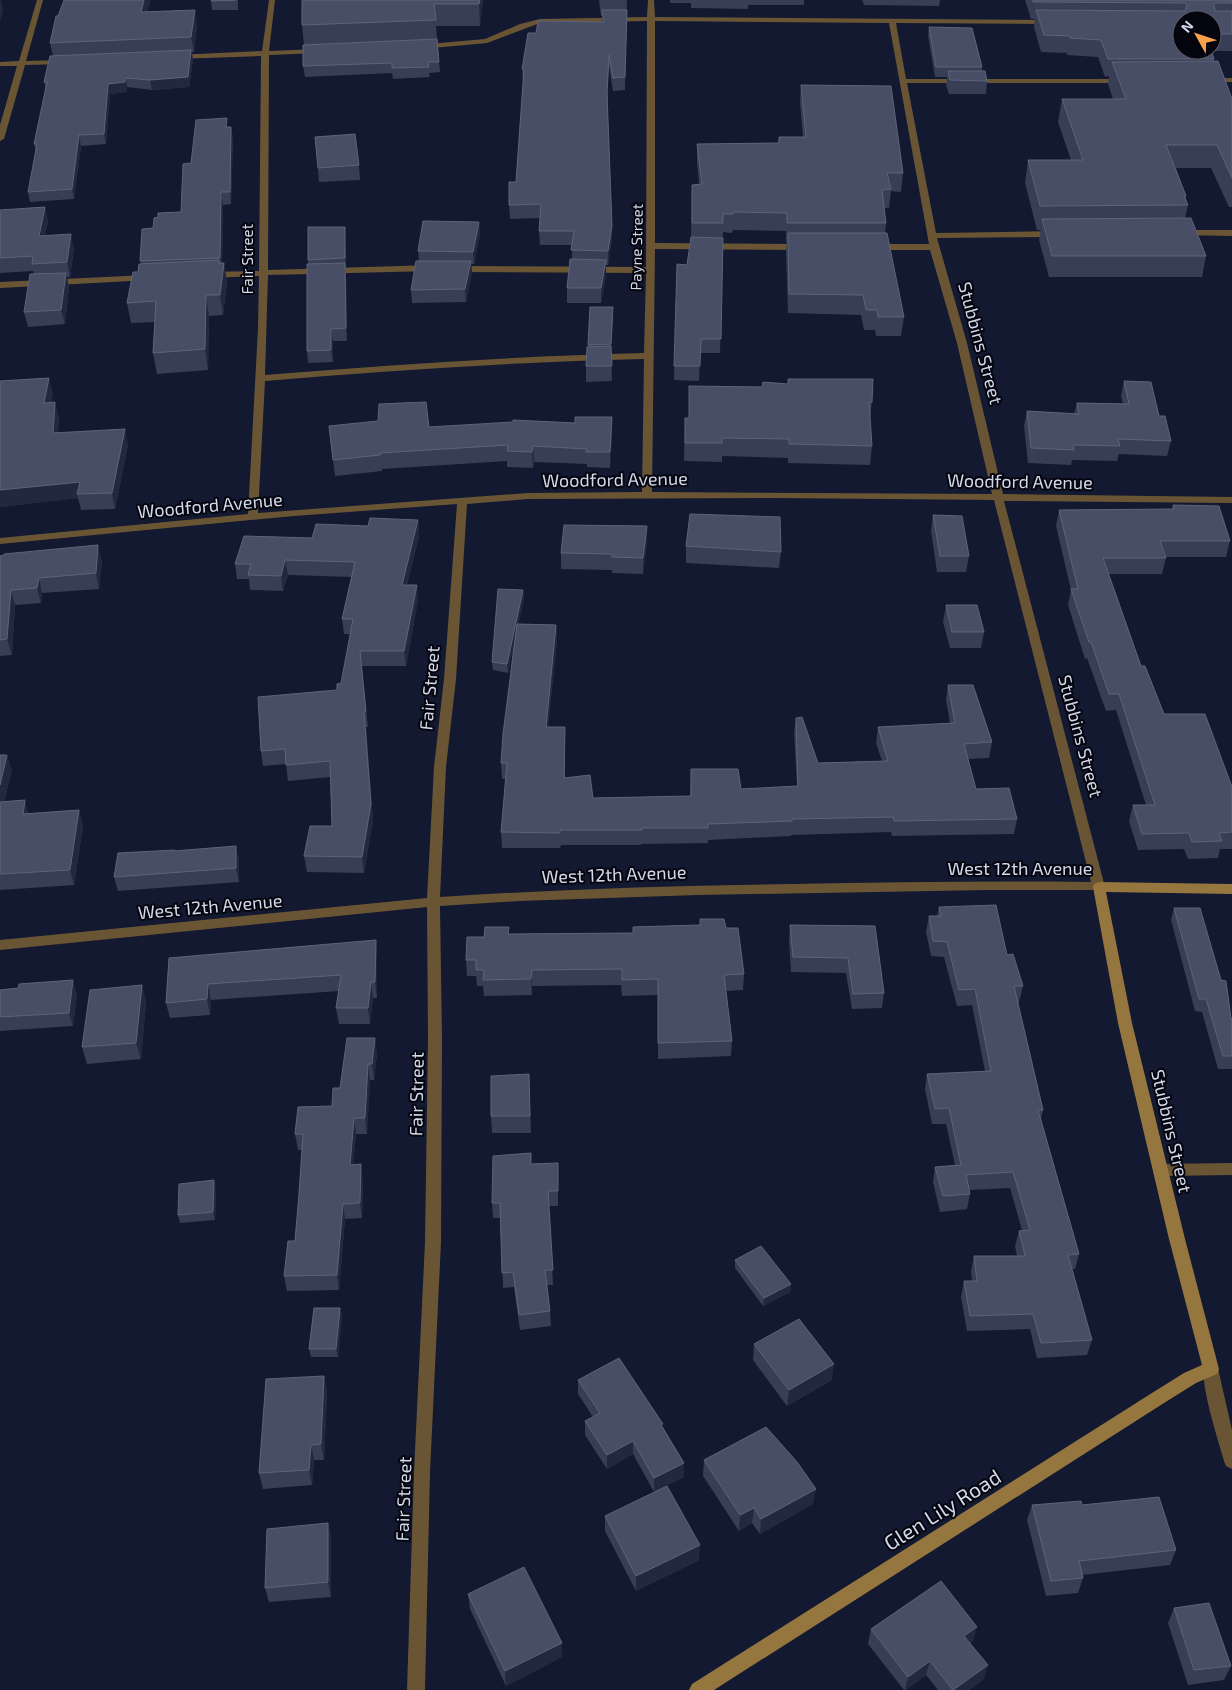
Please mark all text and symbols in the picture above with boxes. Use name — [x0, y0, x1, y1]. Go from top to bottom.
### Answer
north arrow — [1172, 10, 1222, 60]
text: N — [1177, 17, 1196, 36]
street label: Payne Street — [626, 203, 646, 291]
street label: Fair Street — [238, 224, 256, 294]
street label: Stubbins Street — [954, 279, 1008, 407]
street label: Woodford Avenue — [542, 467, 688, 491]
street label: Woodford Avenue — [947, 469, 1093, 493]
street label: Woodford Avenue — [136, 488, 284, 522]
street label: Fair Street — [414, 645, 444, 731]
street label: Stubbins Street — [1054, 672, 1108, 800]
street label: West 12th Avenue — [948, 857, 1092, 879]
street label: West 12th Avenue — [541, 860, 687, 888]
street label: West 12th Avenue — [137, 889, 283, 923]
street label: Fair Street — [404, 1051, 428, 1136]
street label: Stubbins Street — [1147, 1067, 1197, 1195]
street label: Fair Street — [391, 1456, 415, 1542]
street label: Glen Lily Road — [879, 1463, 1005, 1555]

